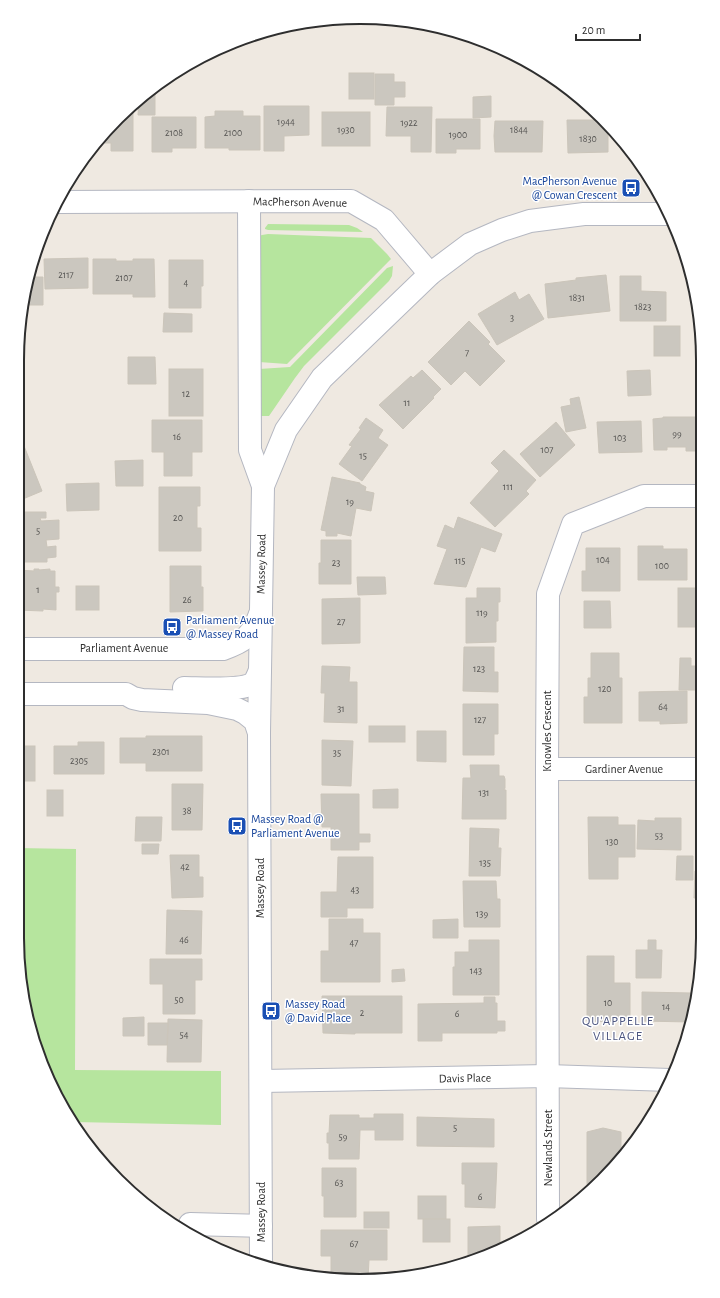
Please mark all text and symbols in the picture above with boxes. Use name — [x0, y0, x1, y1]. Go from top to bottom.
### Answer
scale bar — [576, 16, 640, 42]
text: 20 m — [582, 24, 605, 36]
house number: 1944 — [277, 117, 295, 127]
house number: 1922 — [400, 118, 418, 128]
house number: 1930 — [337, 125, 355, 135]
house number: 1844 — [510, 125, 528, 135]
house number: 2108 — [165, 128, 183, 138]
house number: 2100 — [224, 128, 242, 138]
house number: 1900 — [449, 130, 467, 140]
house number: 1830 — [579, 134, 597, 144]
place label: MacPherson Avenue @ Cowan Crescent — [523, 175, 617, 201]
bus stop icon: MacPherson Avenue @ Cowan Crescent — [620, 177, 642, 199]
street label: MacPherson Avenue — [253, 195, 347, 209]
house number: 2117 — [58, 270, 74, 280]
house number: 2107 — [115, 273, 133, 283]
house number: 4 — [184, 278, 189, 288]
house number: 1831 — [569, 293, 585, 303]
house number: 1823 — [635, 302, 651, 312]
house number: 3 — [510, 313, 514, 323]
house number: 7 — [465, 348, 469, 358]
house number: 12 — [182, 389, 190, 399]
house number: 11 — [404, 398, 410, 408]
house number: 99 — [672, 429, 682, 439]
house number: 16 — [173, 432, 181, 442]
house number: 103 — [614, 433, 626, 443]
house number: 107 — [541, 445, 553, 455]
house number: 15 — [359, 451, 367, 461]
house number: 111 — [503, 482, 513, 492]
house number: 19 — [346, 497, 354, 507]
house number: 20 — [173, 513, 183, 523]
house number: 5 — [36, 526, 40, 536]
street label: Massey Road — [254, 534, 269, 594]
house number: 104 — [596, 555, 610, 565]
house number: 115 — [454, 556, 466, 566]
house number: 23 — [332, 558, 340, 568]
house number: 100 — [655, 561, 669, 571]
house number: 1 — [36, 585, 40, 595]
house number: 26 — [182, 595, 192, 605]
house number: 119 — [476, 608, 488, 618]
place label: Parliament Avenue @ Massey Road — [186, 614, 275, 641]
bus stop icon: Parliament Avenue @ Massey Road — [161, 616, 183, 638]
house number: 27 — [337, 617, 345, 627]
street label: Parliament Avenue — [80, 642, 168, 654]
house number: 123 — [473, 664, 485, 674]
house number: 120 — [598, 684, 612, 694]
street label: Knowles Crescent — [541, 690, 553, 772]
house number: 64 — [658, 702, 668, 712]
house number: 31 — [337, 704, 345, 714]
house number: 127 — [474, 715, 486, 725]
house number: 2301 — [152, 747, 170, 757]
house number: 35 — [333, 748, 341, 758]
house number: 2305 — [70, 756, 88, 766]
street label: Gardiner Avenue — [585, 763, 663, 775]
house number: 131 — [479, 788, 490, 798]
house number: 38 — [183, 806, 192, 816]
place label: Massey Road @ Parliament Avenue — [251, 813, 340, 839]
bus stop icon: Massey Road @ Parliament Avenue — [226, 815, 248, 837]
house number: 53 — [655, 831, 663, 841]
house number: 130 — [606, 837, 618, 847]
street label: Massey Road — [254, 858, 267, 918]
house number: 135 — [479, 858, 491, 868]
house number: 42 — [180, 862, 190, 872]
house number: 43 — [351, 885, 359, 895]
house number: 139 — [476, 909, 488, 919]
house number: 46 — [179, 935, 189, 945]
house number: 47 — [350, 938, 358, 948]
house number: 143 — [470, 966, 482, 976]
house number: 50 — [174, 995, 184, 1005]
place label: Massey Road @ David Place — [285, 998, 351, 1024]
house number: 10 — [604, 998, 612, 1008]
bus stop icon: Massey Road @ David Place — [260, 1000, 282, 1022]
house number: 14 — [662, 1002, 670, 1012]
house number: 2 — [360, 1008, 365, 1018]
house number: 6 — [455, 1009, 460, 1019]
district label: QU'APPELLE VILLAGE — [582, 1015, 654, 1043]
house number: 54 — [180, 1030, 189, 1040]
street label: Davis Place — [439, 1072, 491, 1084]
street label: Newlands Street — [542, 1109, 554, 1187]
house number: 5 — [453, 1123, 457, 1133]
house number: 59 — [339, 1132, 348, 1142]
house number: 63 — [335, 1178, 343, 1188]
street label: Massey Road — [255, 1182, 268, 1242]
house number: 6 — [478, 1192, 483, 1202]
house number: 67 — [350, 1239, 358, 1249]

